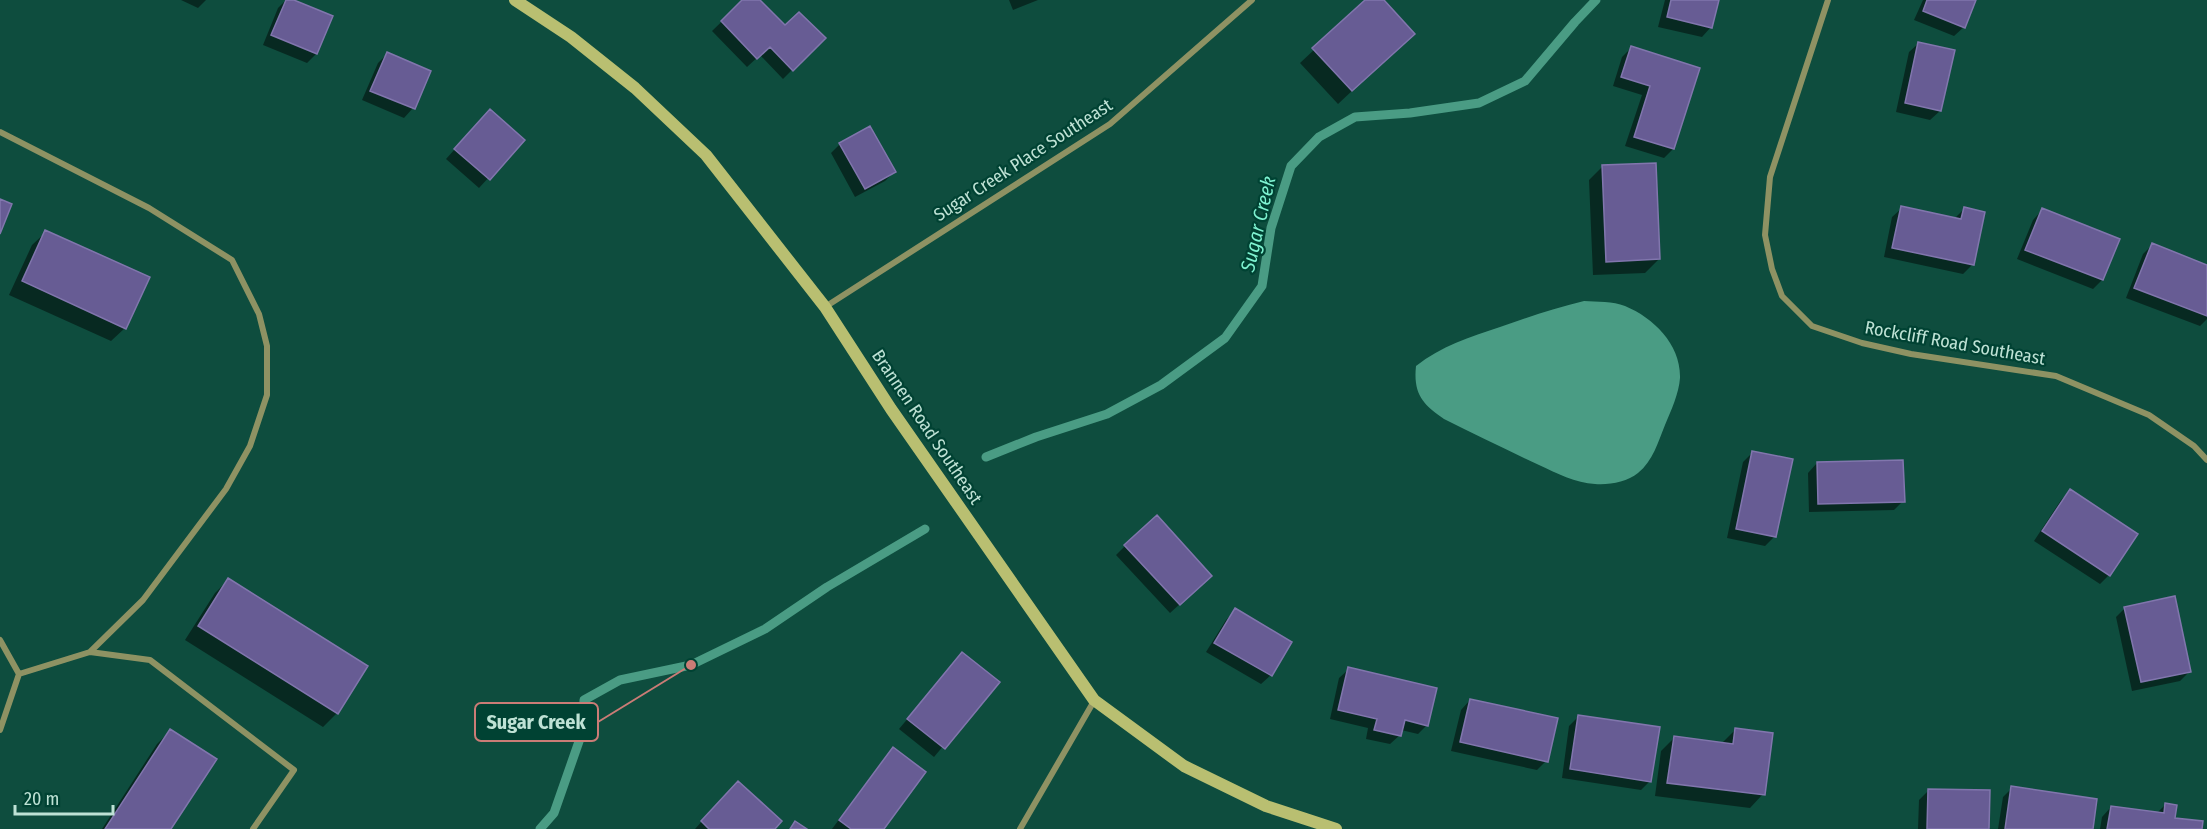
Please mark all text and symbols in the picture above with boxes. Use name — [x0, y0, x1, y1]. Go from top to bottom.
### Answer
street label: Sugar Creek Place Southeast — [930, 94, 1116, 226]
water label: Sugar Creek — [1235, 174, 1281, 275]
street label: Rockcliff Road Southeast — [1863, 316, 2047, 370]
street label: Brannen Road Southeast — [867, 346, 987, 509]
callout: Sugar Creek — [475, 703, 598, 741]
text: Sugar Creek — [486, 710, 586, 734]
scale bar — [15, 778, 112, 816]
text: 20 m — [24, 788, 59, 810]

